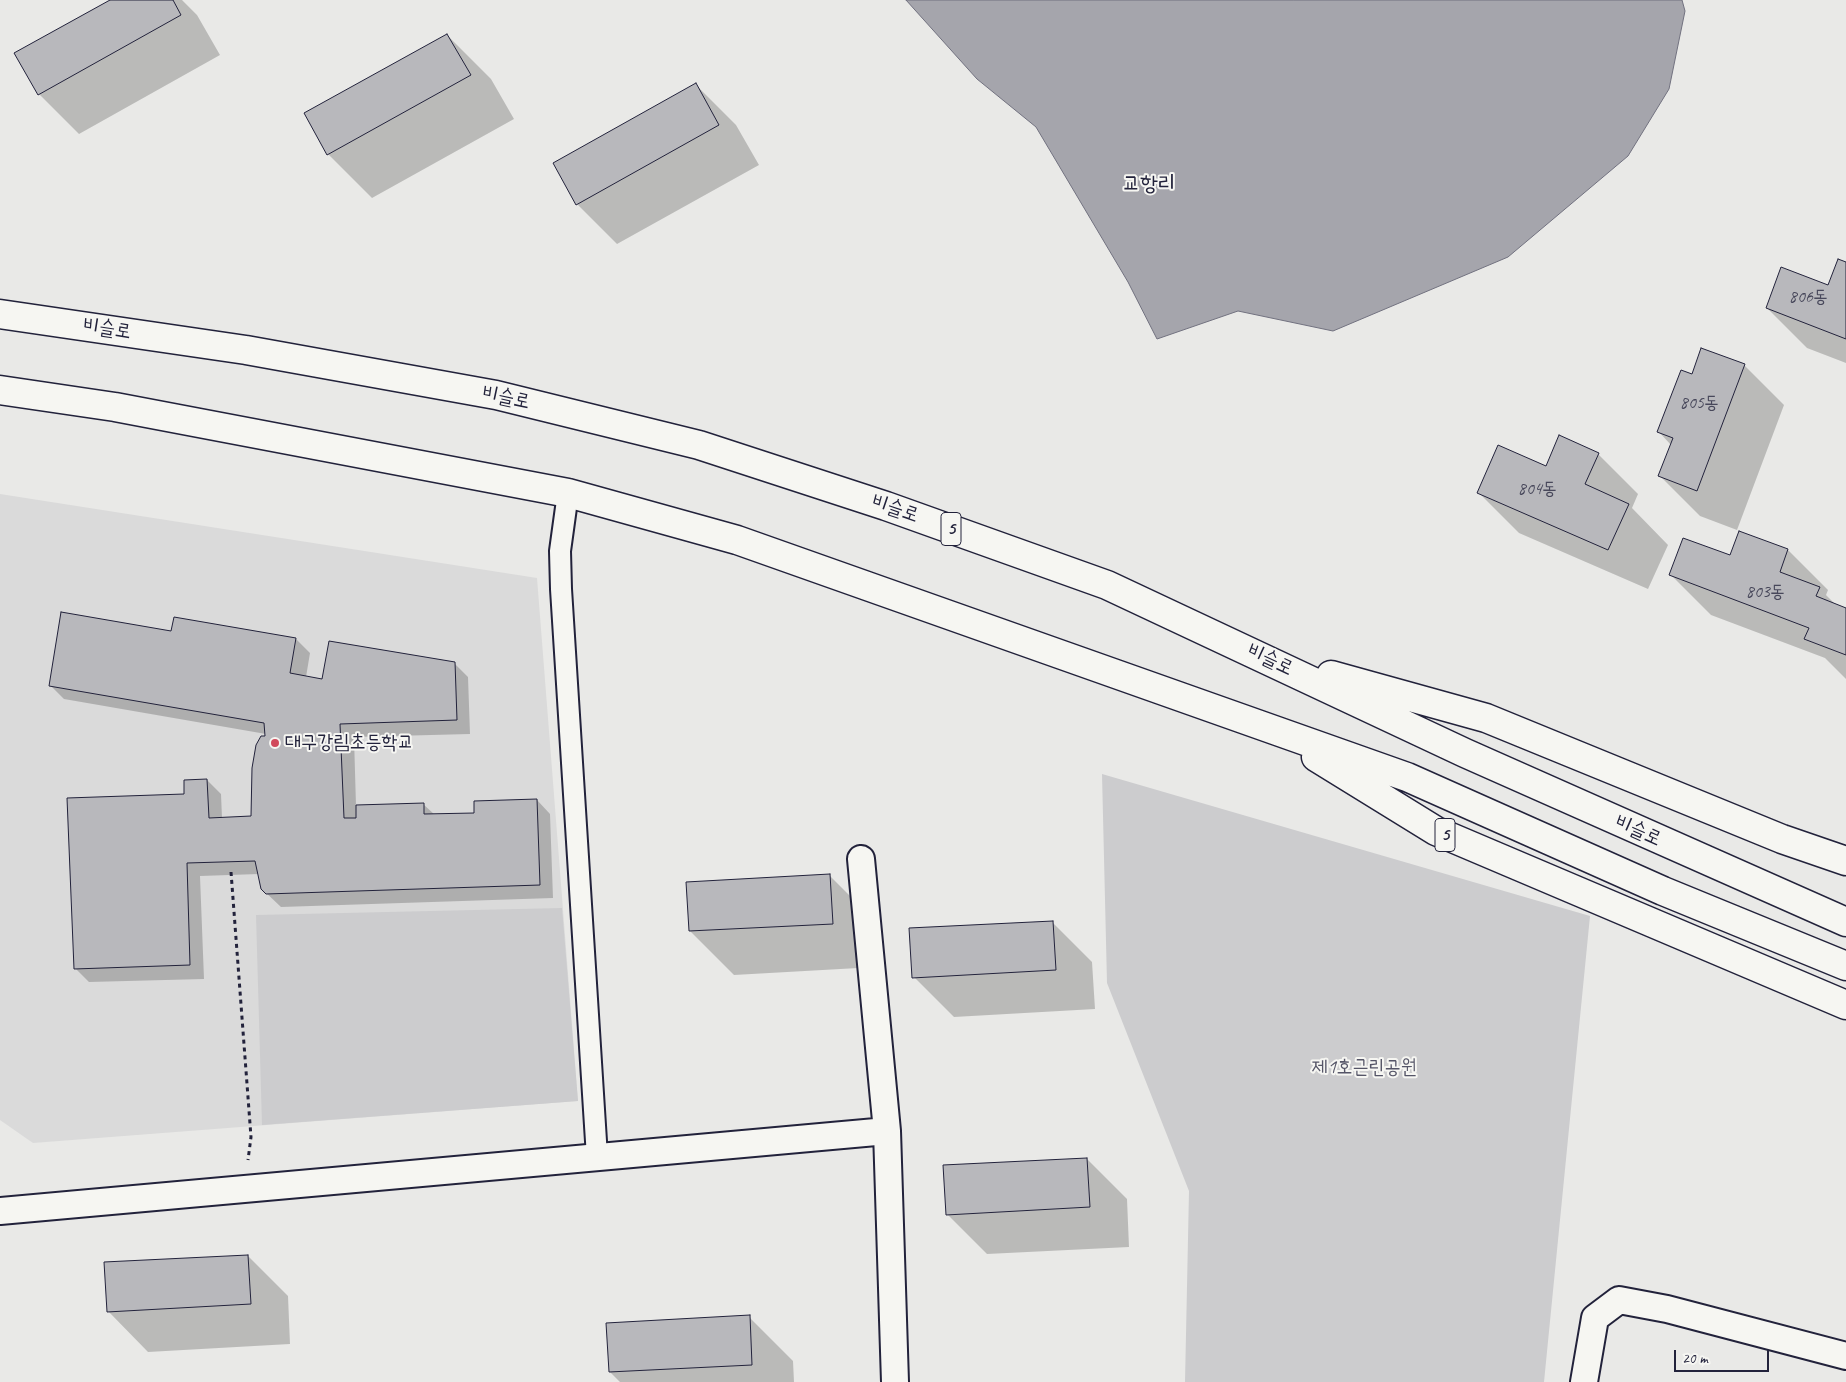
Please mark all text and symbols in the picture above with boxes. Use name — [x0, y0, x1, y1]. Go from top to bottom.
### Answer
district label: 교항리 — [1122, 171, 1176, 197]
house number: 806동 — [1789, 286, 1827, 308]
street label: 비슬로 — [81, 313, 133, 345]
street label: 비슬로 — [480, 381, 532, 415]
house number: 805동 — [1680, 392, 1718, 414]
house number: 804동 — [1518, 478, 1556, 500]
street label: 비슬로 — [868, 490, 922, 528]
road number: 5 — [941, 512, 961, 546]
house number: 803동 — [1746, 581, 1784, 603]
street label: 비슬로 — [1243, 639, 1297, 681]
place label: 대구강림초등학교 — [285, 731, 414, 755]
marker: 대구강림초등학교 — [269, 737, 281, 749]
street label: 비슬로 — [1611, 810, 1665, 852]
road number: 5 — [1435, 818, 1455, 852]
park label: 제1호근린공원 — [1311, 1056, 1417, 1080]
scale bar — [1676, 1340, 1771, 1372]
text: 20 m — [1682, 1349, 1708, 1368]

